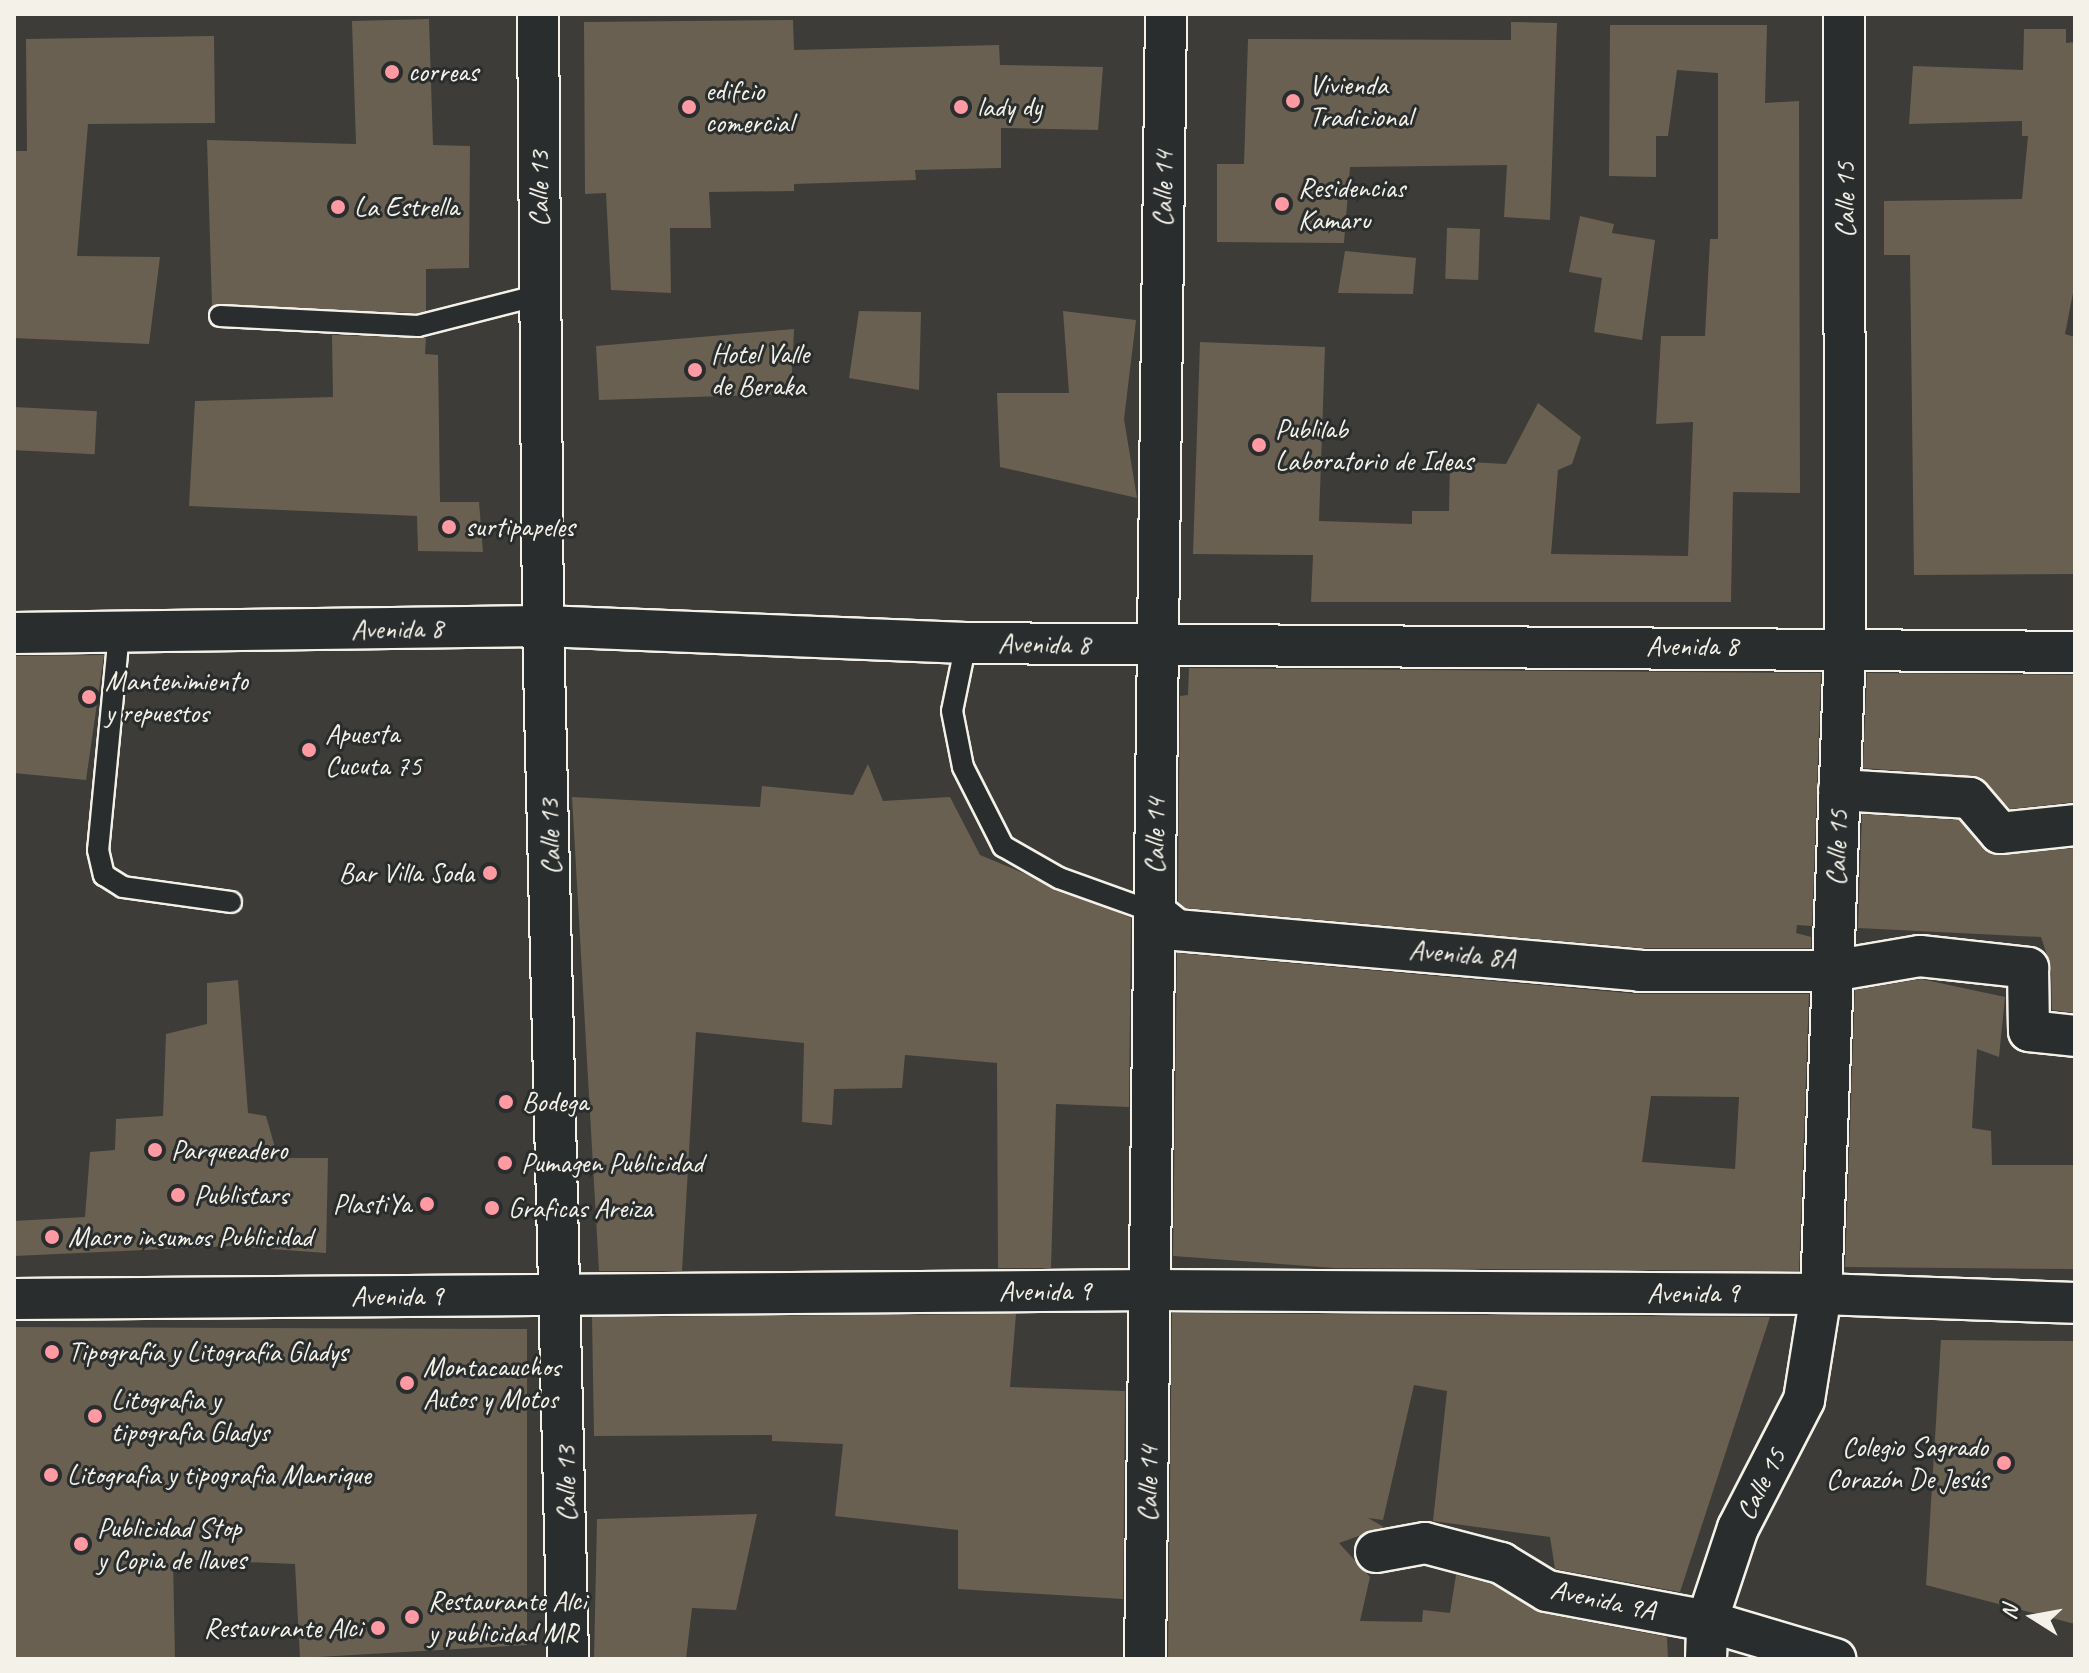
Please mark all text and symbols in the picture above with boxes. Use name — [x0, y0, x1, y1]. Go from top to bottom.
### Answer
place label: correas — [408, 55, 478, 89]
marker: correas — [383, 63, 401, 81]
place label: Vivienda Tradicional — [1309, 68, 1412, 134]
place label: edifcio comercial — [705, 74, 793, 140]
place label: lady dy — [977, 90, 1042, 124]
marker: Vivienda Tradicional — [1284, 92, 1302, 110]
marker: edifcio comercial — [680, 98, 698, 116]
marker: lady dy — [952, 98, 970, 116]
street label: Calle 13 — [522, 151, 556, 227]
street label: Calle 14 — [1146, 151, 1180, 227]
street label: Calle 15 — [1828, 162, 1862, 238]
place label: Residencias Kamaru — [1298, 171, 1405, 237]
place label: La Estrella — [354, 190, 459, 224]
marker: Residencias Kamaru — [1273, 195, 1291, 213]
marker: La Estrella — [329, 198, 347, 216]
place label: Hotel Valle de Beraka — [711, 337, 810, 403]
marker: Hotel Valle de Beraka — [686, 361, 704, 379]
place label: Publilab Laboratorio de Ideas — [1275, 412, 1473, 478]
marker: Publilab Laboratorio de Ideas — [1250, 436, 1268, 454]
place label: surtipapeles — [465, 510, 575, 544]
marker: surtipapeles — [440, 518, 458, 536]
street label: Avenida 8 — [351, 611, 443, 647]
street label: Avenida 8 — [998, 626, 1090, 662]
street label: Avenida 8 — [1646, 629, 1738, 663]
place label: Mantenimiento y repuestos — [105, 664, 248, 730]
marker: Mantenimiento y repuestos — [80, 688, 98, 706]
place label: Apuesta Cucuta 75 — [325, 717, 421, 783]
marker: Apuesta Cucuta 75 — [300, 741, 318, 759]
street label: Calle 13 — [532, 798, 568, 876]
street label: Calle 14 — [1138, 798, 1172, 874]
street label: Calle 15 — [1819, 809, 1855, 887]
place label: Bar Villa Soda — [338, 856, 474, 890]
marker: Bar Villa Soda — [481, 864, 499, 882]
street label: Avenida 8A — [1408, 933, 1516, 975]
place label: Bodega — [522, 1085, 588, 1119]
marker: Bodega — [497, 1093, 515, 1111]
place label: Parqueadero — [171, 1133, 288, 1167]
marker: Parqueadero — [146, 1141, 164, 1159]
place label: Pumagen Publicidad — [521, 1146, 703, 1180]
marker: Pumagen Publicidad — [496, 1154, 514, 1172]
place label: Publistars — [194, 1178, 288, 1212]
marker: Publistars — [169, 1186, 187, 1204]
place label: PlastiYa — [333, 1187, 411, 1221]
place label: Graficas Areiza — [508, 1191, 653, 1225]
marker: PlastiYa — [418, 1195, 436, 1213]
marker: Graficas Areiza — [483, 1199, 501, 1217]
place label: Macro insumos Publicidad — [68, 1220, 311, 1254]
marker: Macro insumos Publicidad — [43, 1228, 61, 1246]
street label: Avenida 9 — [999, 1274, 1091, 1308]
street label: Avenida 9 — [1647, 1276, 1739, 1310]
street label: Avenida 9 — [351, 1279, 443, 1313]
place label: Tipografía y Litografía Gladys — [68, 1335, 348, 1369]
marker: Tipografía y Litografía Gladys — [43, 1343, 61, 1361]
place label: Montacauchos Autos y Motos — [423, 1350, 561, 1416]
marker: Montacauchos Autos y Motos — [398, 1374, 416, 1392]
place label: Litografia y tipografia Gladys — [111, 1383, 270, 1449]
marker: Litografia y tipografia Gladys — [86, 1407, 104, 1425]
place label: Colegio Sagrado Corazón De Jesús — [1826, 1430, 1988, 1496]
street label: Calle 15 — [1729, 1443, 1793, 1525]
street label: Calle 13 — [549, 1446, 583, 1522]
street label: Calle 14 — [1131, 1446, 1165, 1522]
marker: Colegio Sagrado Corazón De Jesús — [1995, 1454, 2013, 1472]
place label: Litografia y tipografia Manrique — [67, 1458, 372, 1492]
marker: Litografia y tipografia Manrique — [42, 1466, 60, 1484]
place label: Publicidad Stop y Copia de llaves — [97, 1511, 247, 1577]
marker: Publicidad Stop y Copia de llaves — [72, 1535, 90, 1553]
street label: Avenida 9A — [1548, 1573, 1658, 1627]
north arrow — [1993, 1577, 2073, 1657]
place label: Restaurante Alci y publicidad MR — [428, 1584, 586, 1650]
text: N — [1994, 1603, 2024, 1622]
marker: Restaurante Alci y publicidad MR — [403, 1608, 421, 1626]
place label: Restaurante Alci — [204, 1611, 362, 1645]
marker: Restaurante Alci — [369, 1619, 387, 1637]

